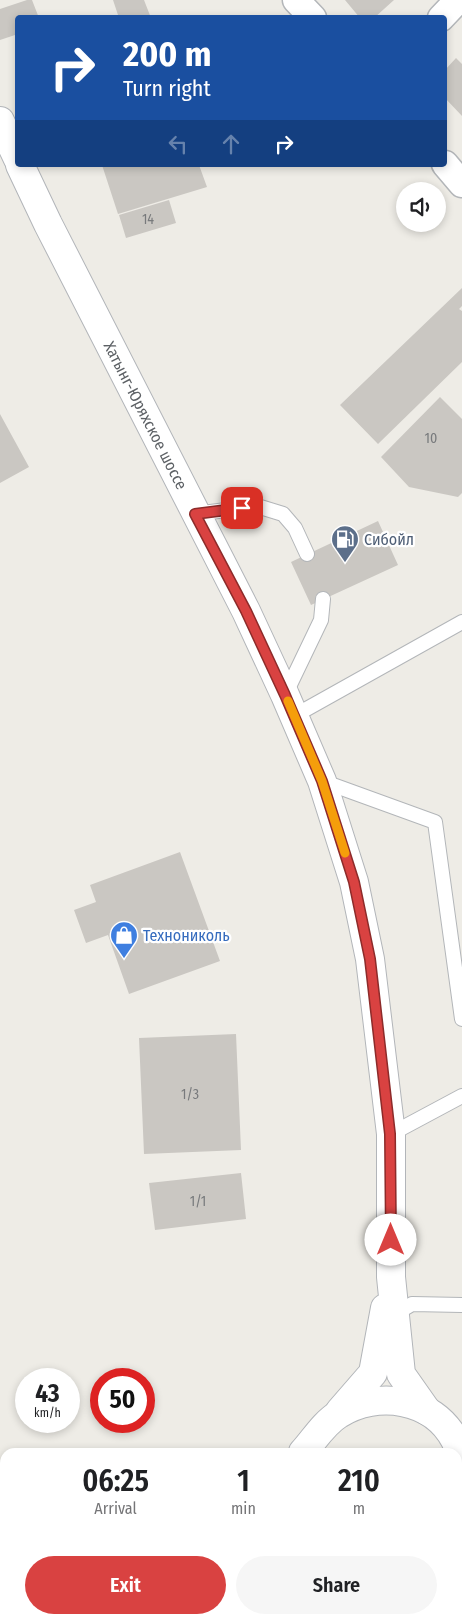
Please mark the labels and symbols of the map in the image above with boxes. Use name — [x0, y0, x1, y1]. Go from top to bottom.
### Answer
house number: 14 — [142, 211, 154, 228]
street label: Хатынг-Юряхское шоссе — [100, 338, 191, 493]
house number: 10 — [425, 430, 437, 447]
pin — [221, 487, 263, 529]
fuel station icon: Сибойл — [330, 524, 360, 563]
place label: Сибойл — [364, 530, 414, 549]
shop icon: Технониколь — [109, 920, 139, 959]
place label: Технониколь — [143, 926, 230, 945]
house number: 1/3 — [181, 1086, 199, 1103]
house number: 1/1 — [190, 1193, 206, 1210]
position arrow — [364, 1213, 416, 1265]
speed limit sign: 50 — [90, 1368, 155, 1433]

